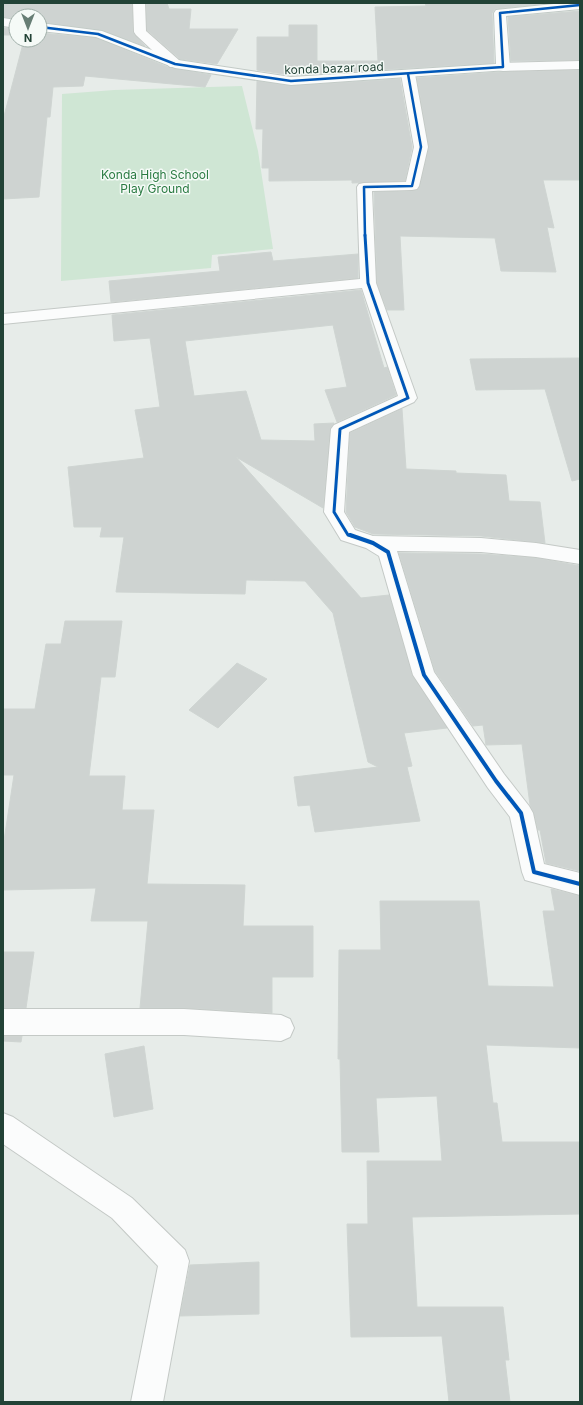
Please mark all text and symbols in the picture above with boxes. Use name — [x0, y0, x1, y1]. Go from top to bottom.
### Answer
north arrow — [8, 8, 48, 48]
text: N — [24, 31, 32, 45]
street label: konda bazar road — [284, 59, 384, 77]
park label: Konda High School Play Ground — [101, 167, 209, 196]

